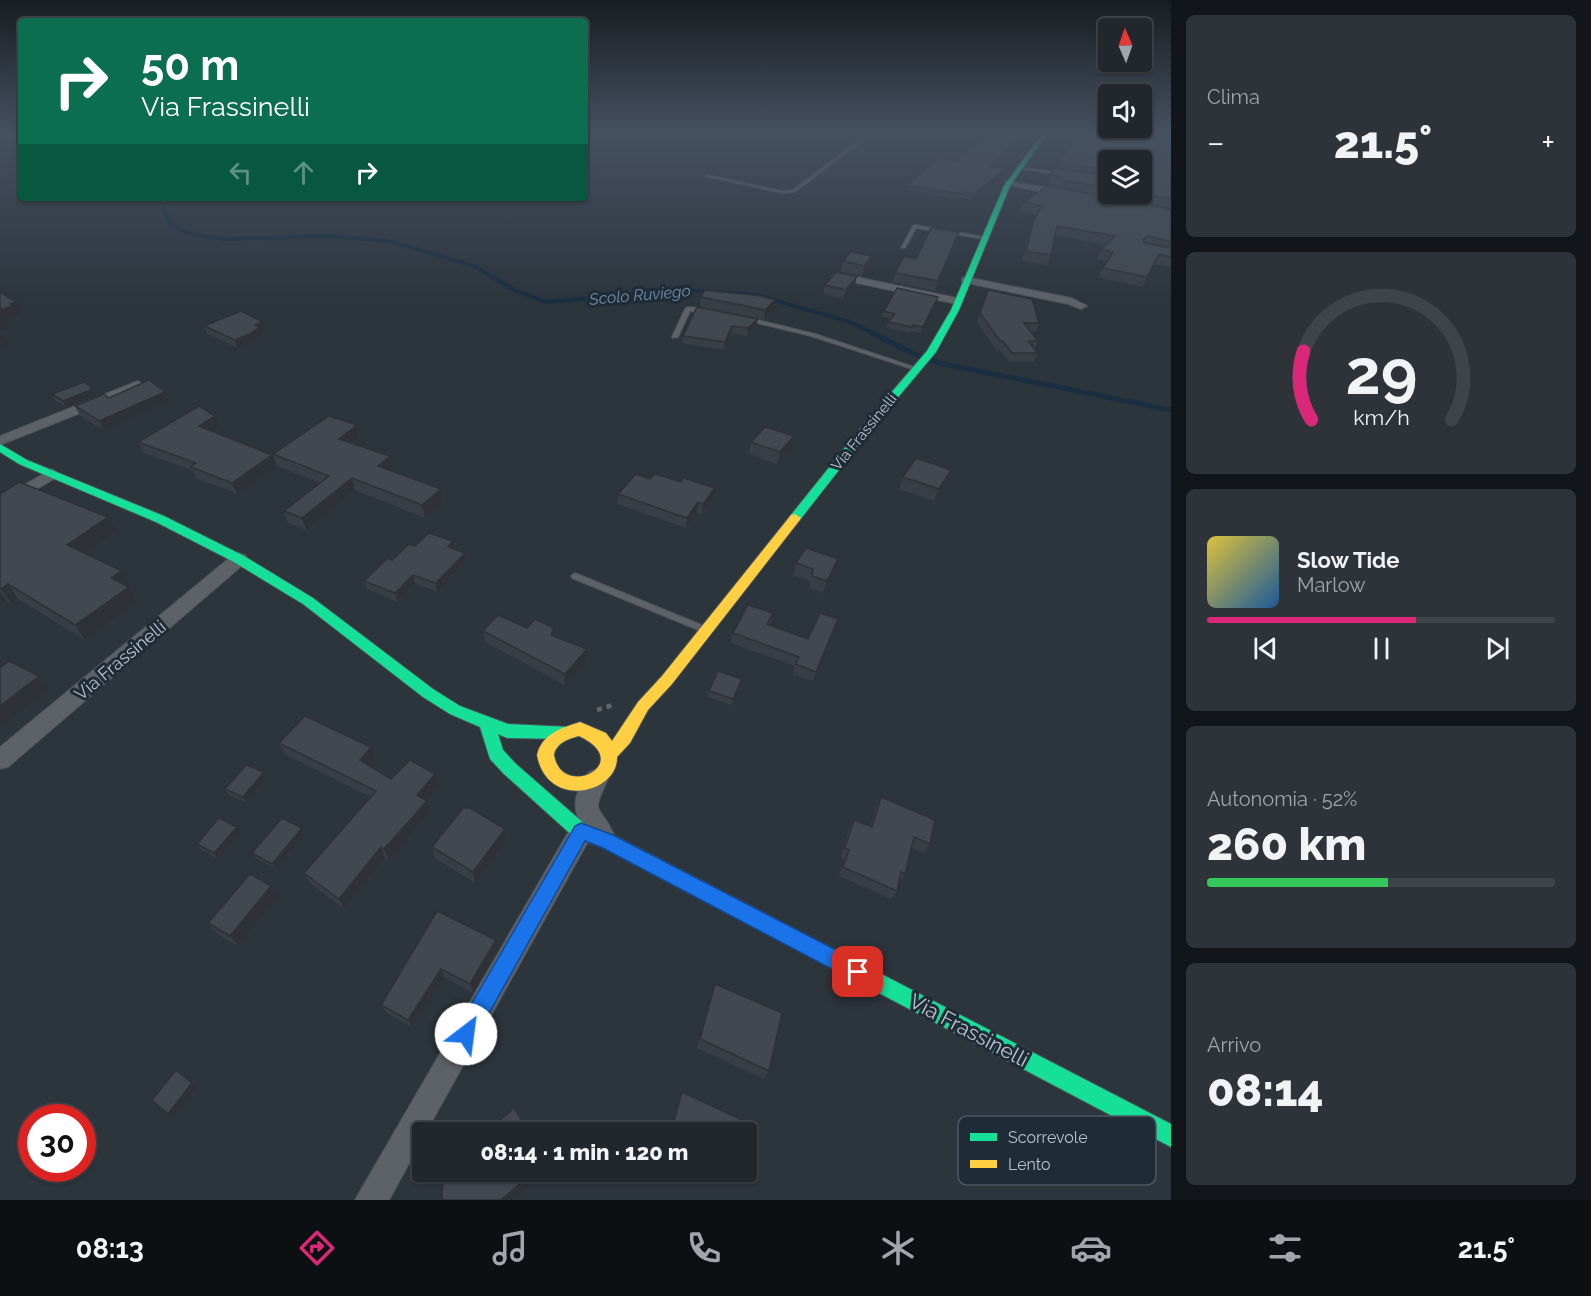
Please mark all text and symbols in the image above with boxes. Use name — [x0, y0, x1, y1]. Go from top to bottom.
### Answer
north arrow — [1098, 18, 1152, 72]
map controls — [1098, 18, 1152, 204]
text: 50 m — [141, 41, 239, 90]
icon: right — [42, 42, 120, 120]
button: sound — [1098, 84, 1152, 138]
text: Clima — [1207, 85, 1260, 109]
text: Via Frassinelli — [141, 91, 310, 122]
text: 21.5° — [1334, 116, 1432, 169]
text: − — [1207, 123, 1225, 162]
text: + — [1541, 123, 1555, 162]
button: layers — [1098, 150, 1152, 204]
icon: left — [224, 156, 257, 189]
icon: ahead — [287, 156, 320, 189]
icon: right — [350, 156, 383, 189]
water label: Scolo Ruviego — [588, 281, 691, 309]
text: 29 — [1345, 335, 1417, 409]
street label: Via Frassinelli — [827, 390, 901, 474]
text: km/h — [1353, 405, 1409, 430]
text: Slow Tide — [1297, 547, 1399, 573]
text: Marlow — [1297, 573, 1366, 597]
street label: Via Frassinelli — [70, 616, 170, 704]
icon: previous — [1249, 632, 1282, 665]
icon: pause — [1365, 632, 1398, 665]
icon: next — [1481, 632, 1514, 665]
text: Autonomia · 52% — [1207, 787, 1357, 811]
text: 260 km — [1207, 818, 1366, 871]
pin — [832, 946, 883, 997]
icon: arrive — [841, 955, 874, 988]
street label: Via Frassinelli — [905, 988, 1033, 1072]
position arrow — [434, 1002, 498, 1066]
text: Arrivo — [1207, 1033, 1261, 1057]
text: 08:14 — [1207, 1064, 1324, 1117]
speed limit sign: 30 — [18, 1104, 96, 1182]
legend — [958, 1116, 1156, 1185]
text: Scorrevole — [1008, 1128, 1088, 1147]
text: 08:14 · 1 min · 120 m — [481, 1139, 688, 1165]
text: Lento — [1008, 1155, 1051, 1174]
icon: directions — [296, 1227, 338, 1269]
icon: music — [489, 1227, 531, 1269]
icon: phone — [683, 1227, 725, 1269]
icon: climate — [877, 1227, 919, 1269]
icon: car — [1070, 1227, 1112, 1269]
icon: filters — [1264, 1227, 1306, 1269]
text: 08:13 — [76, 1233, 144, 1264]
text: 21.5° — [1458, 1233, 1515, 1264]

